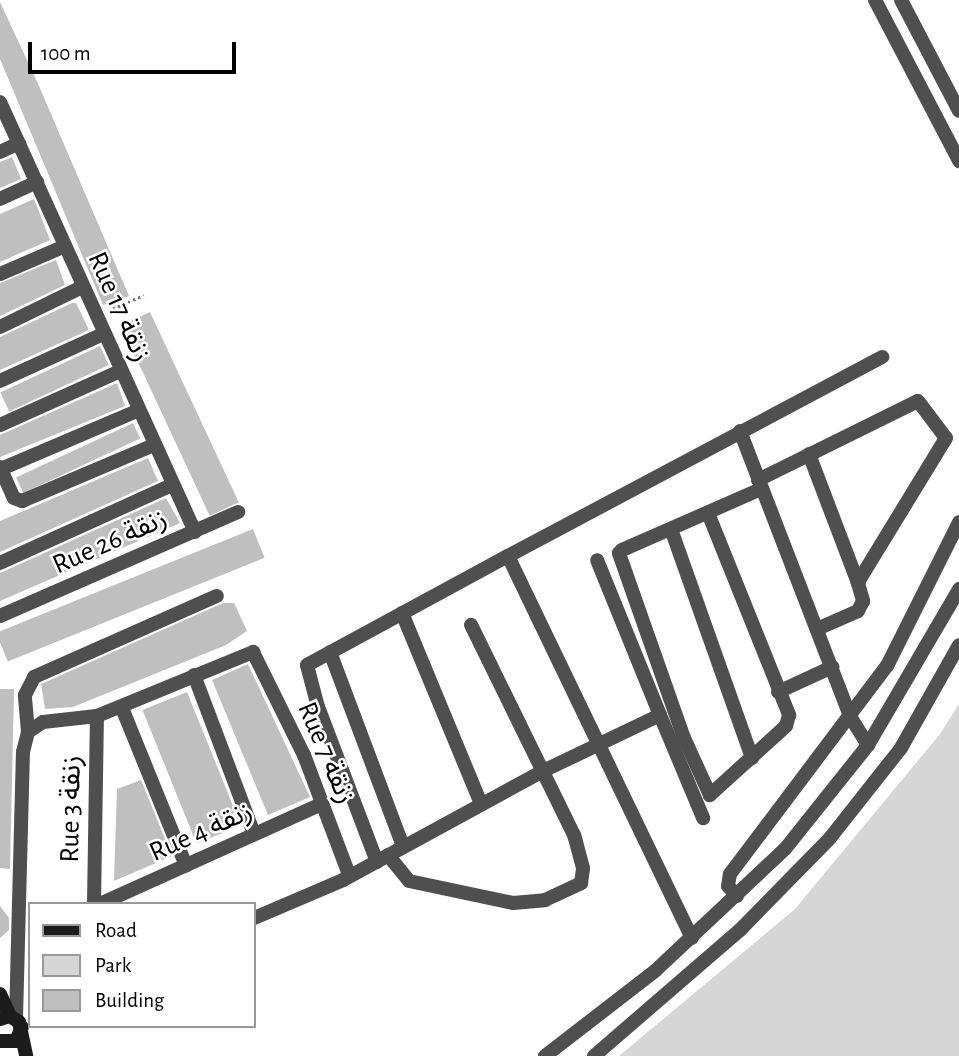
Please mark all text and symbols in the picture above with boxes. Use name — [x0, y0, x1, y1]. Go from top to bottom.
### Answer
scale bar — [32, 28, 240, 72]
text: 100 m — [41, 43, 91, 64]
street label: Rue 17 زنقة — [80, 247, 158, 367]
street label: Rue 26 زنقة — [48, 502, 172, 582]
street label: Rue 7 زنقة — [290, 697, 362, 809]
street label: Rue 3 زنقة — [53, 755, 89, 863]
street label: Rue 4 زنقة — [144, 794, 258, 870]
legend — [28, 902, 256, 1028]
text: Road — [95, 920, 137, 941]
text: Park — [95, 955, 131, 976]
text: Building — [95, 990, 164, 1011]

